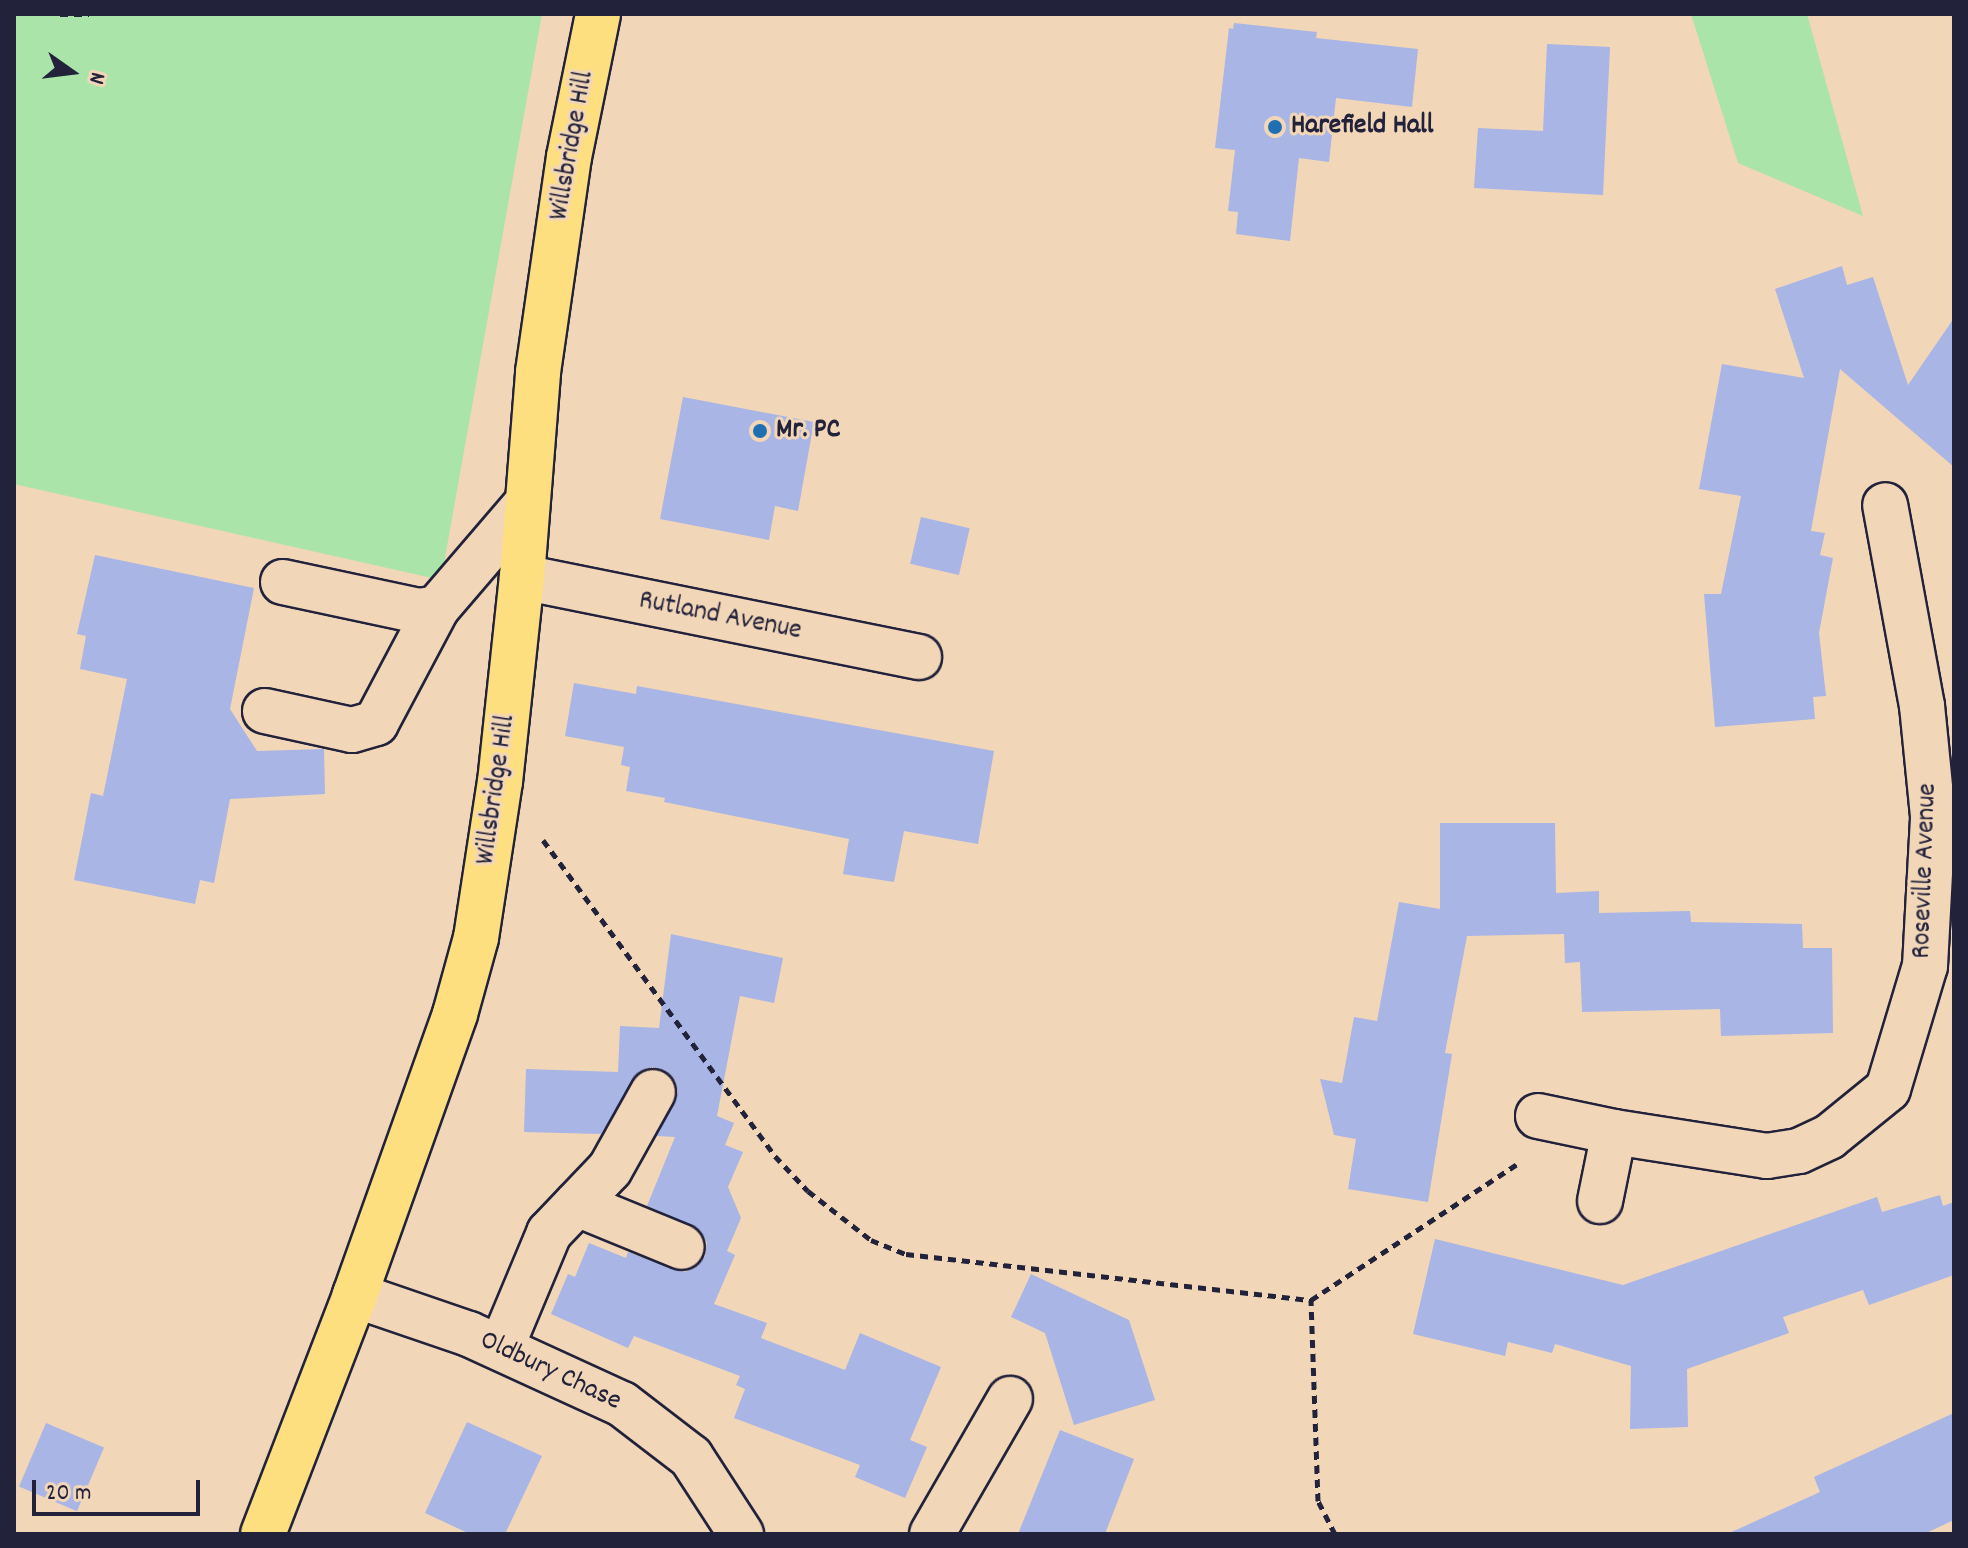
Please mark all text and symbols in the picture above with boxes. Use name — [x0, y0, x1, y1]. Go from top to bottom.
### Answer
north arrow — [32, 32, 112, 112]
text: N — [79, 69, 112, 87]
street label: Willsbridge Hill — [543, 69, 603, 223]
place label: Harefield Hall — [1291, 110, 1433, 144]
marker: Harefield Hall — [1266, 118, 1284, 136]
place label: Mr. PC — [776, 414, 840, 448]
marker: Mr. PC — [751, 422, 769, 440]
street label: Rutland Avenue — [636, 585, 804, 649]
street label: Willsbridge Hill — [470, 713, 524, 867]
street label: Roseville Avenue — [1906, 783, 1946, 959]
street label: Oldbury Chase — [474, 1325, 626, 1419]
scale bar — [36, 1464, 204, 1514]
text: 20 m — [46, 1477, 92, 1511]

